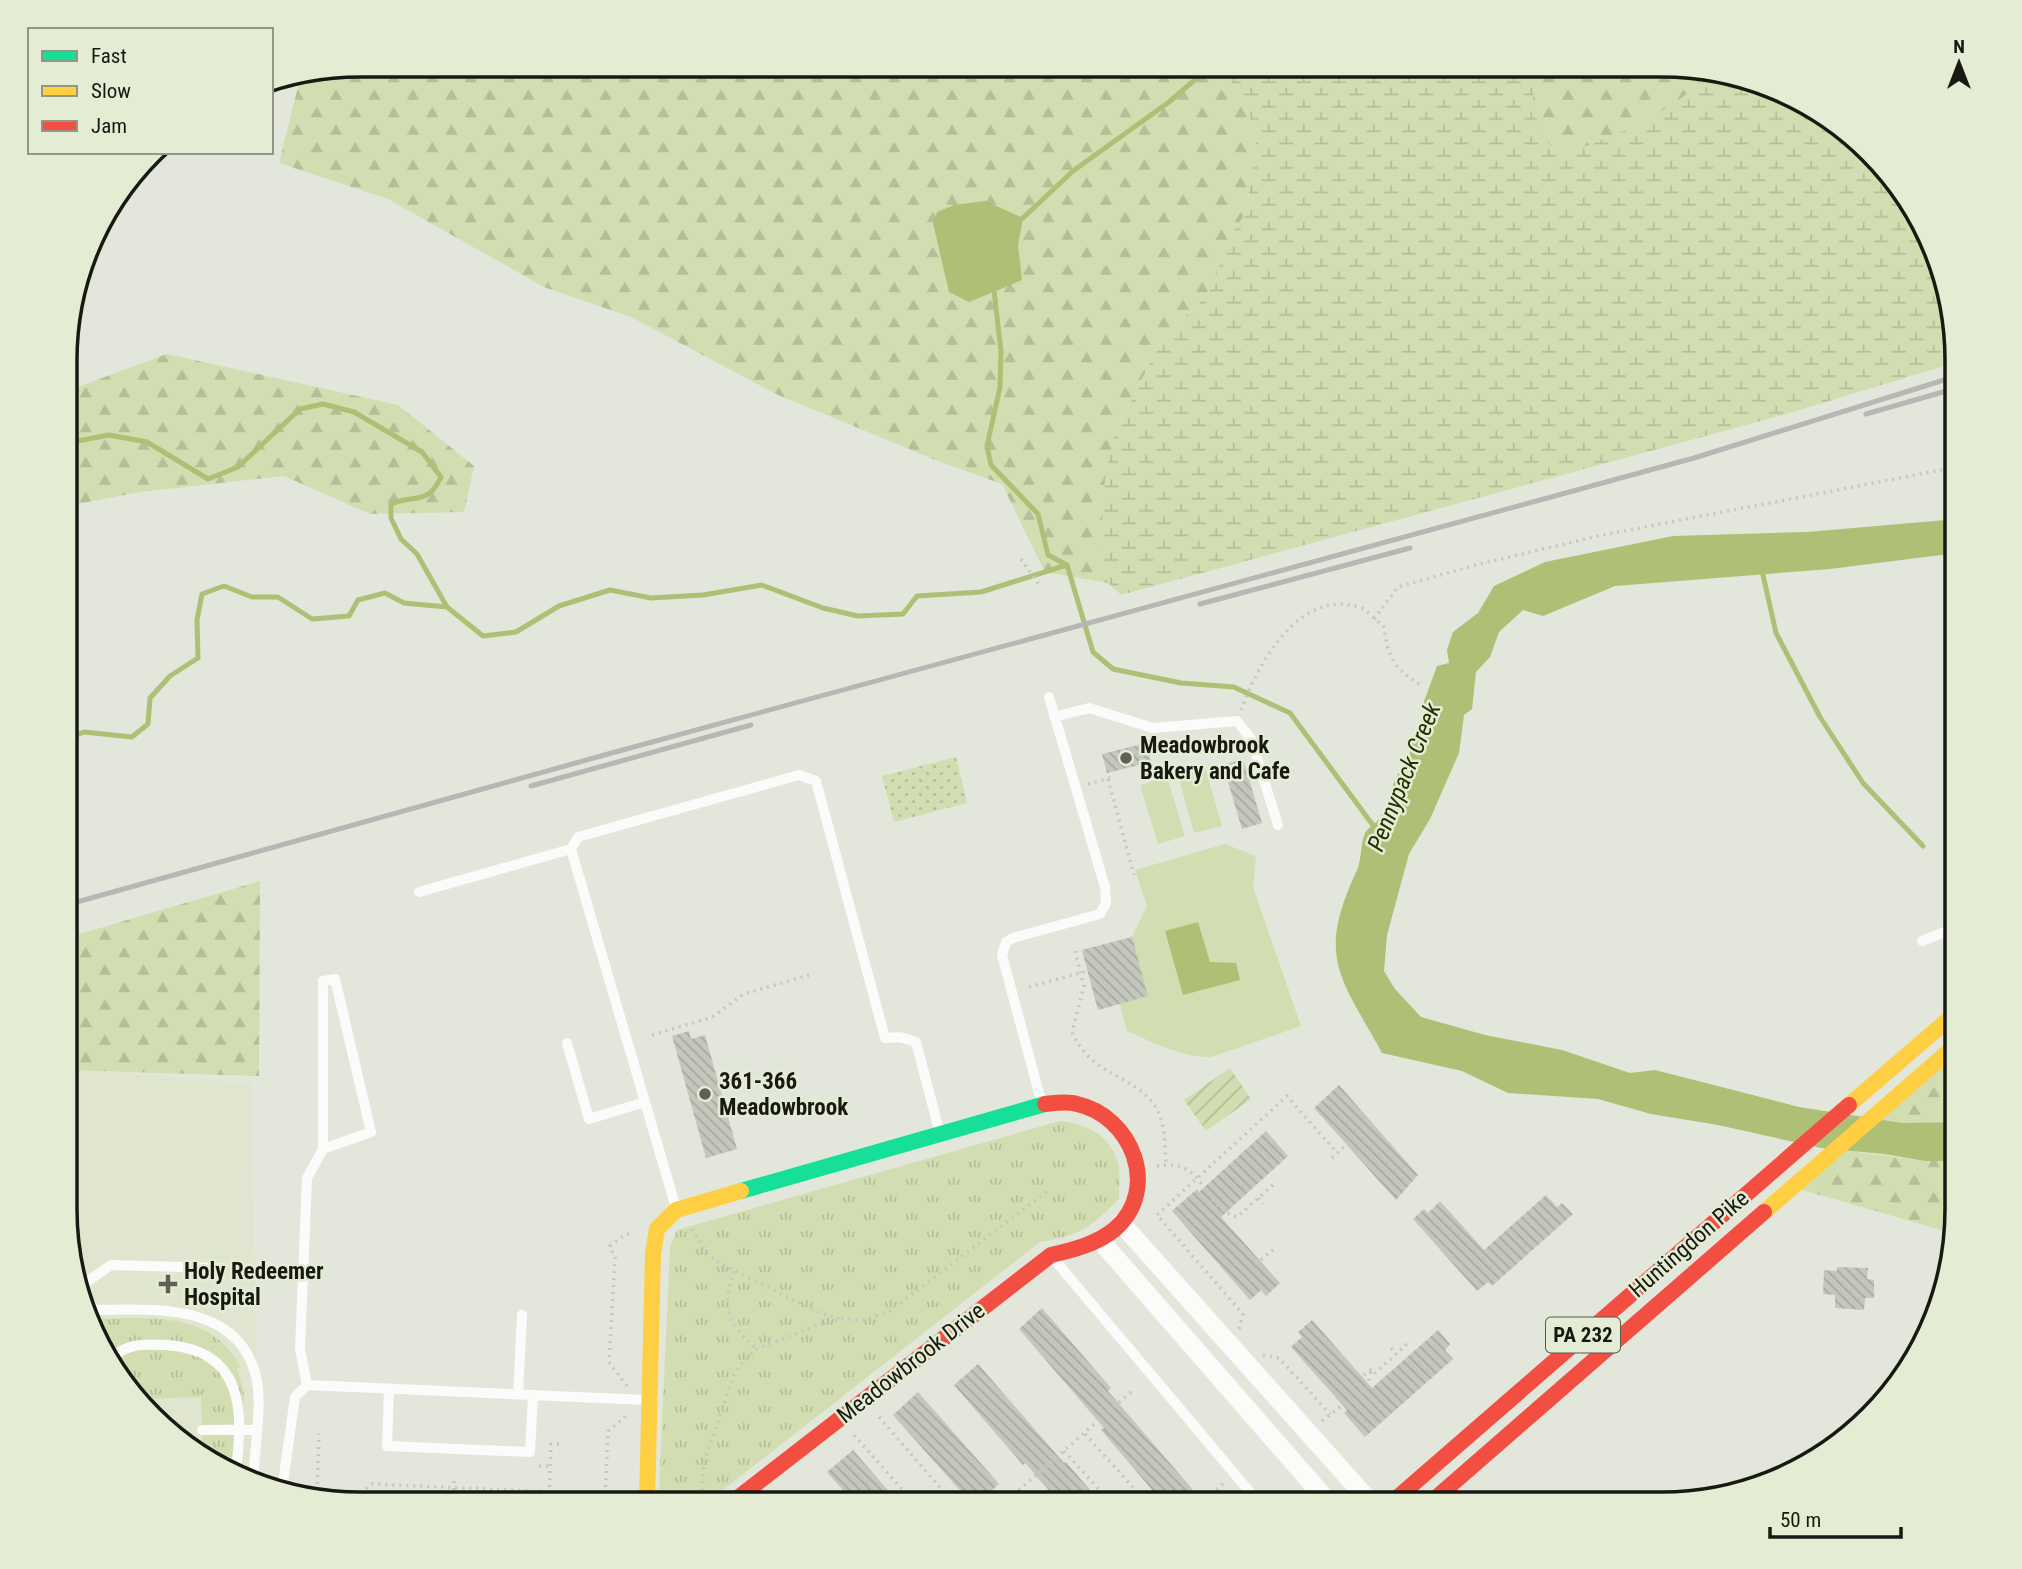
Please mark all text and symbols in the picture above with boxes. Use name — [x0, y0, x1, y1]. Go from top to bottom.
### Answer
legend — [28, 28, 273, 154]
north arrow — [1924, 28, 1994, 98]
text: N — [1953, 35, 1965, 58]
text: Fast — [91, 44, 127, 68]
text: Slow — [91, 79, 131, 103]
text: Jam — [91, 114, 127, 138]
water label: Pennypack Creek — [1361, 698, 1447, 855]
place label: Meadowbrook Bakery and Cafe — [1140, 732, 1290, 785]
marker: Meadowbrook Bakery and Cafe — [1118, 750, 1134, 766]
place label: 361-366 Meadowbrook — [719, 1068, 849, 1121]
marker: 361-366 Meadowbrook — [697, 1086, 713, 1102]
street label: Huntingdon Pike — [1624, 1185, 1754, 1303]
place label: Holy Redeemer Hospital — [184, 1258, 324, 1311]
marker: Holy Redeemer Hospital — [158, 1274, 178, 1294]
street label: Meadowbrook Drive — [832, 1297, 990, 1429]
road number: PA 232 — [1546, 1318, 1620, 1352]
scale bar — [1770, 1496, 1901, 1540]
text: 50 m — [1780, 1508, 1821, 1532]

